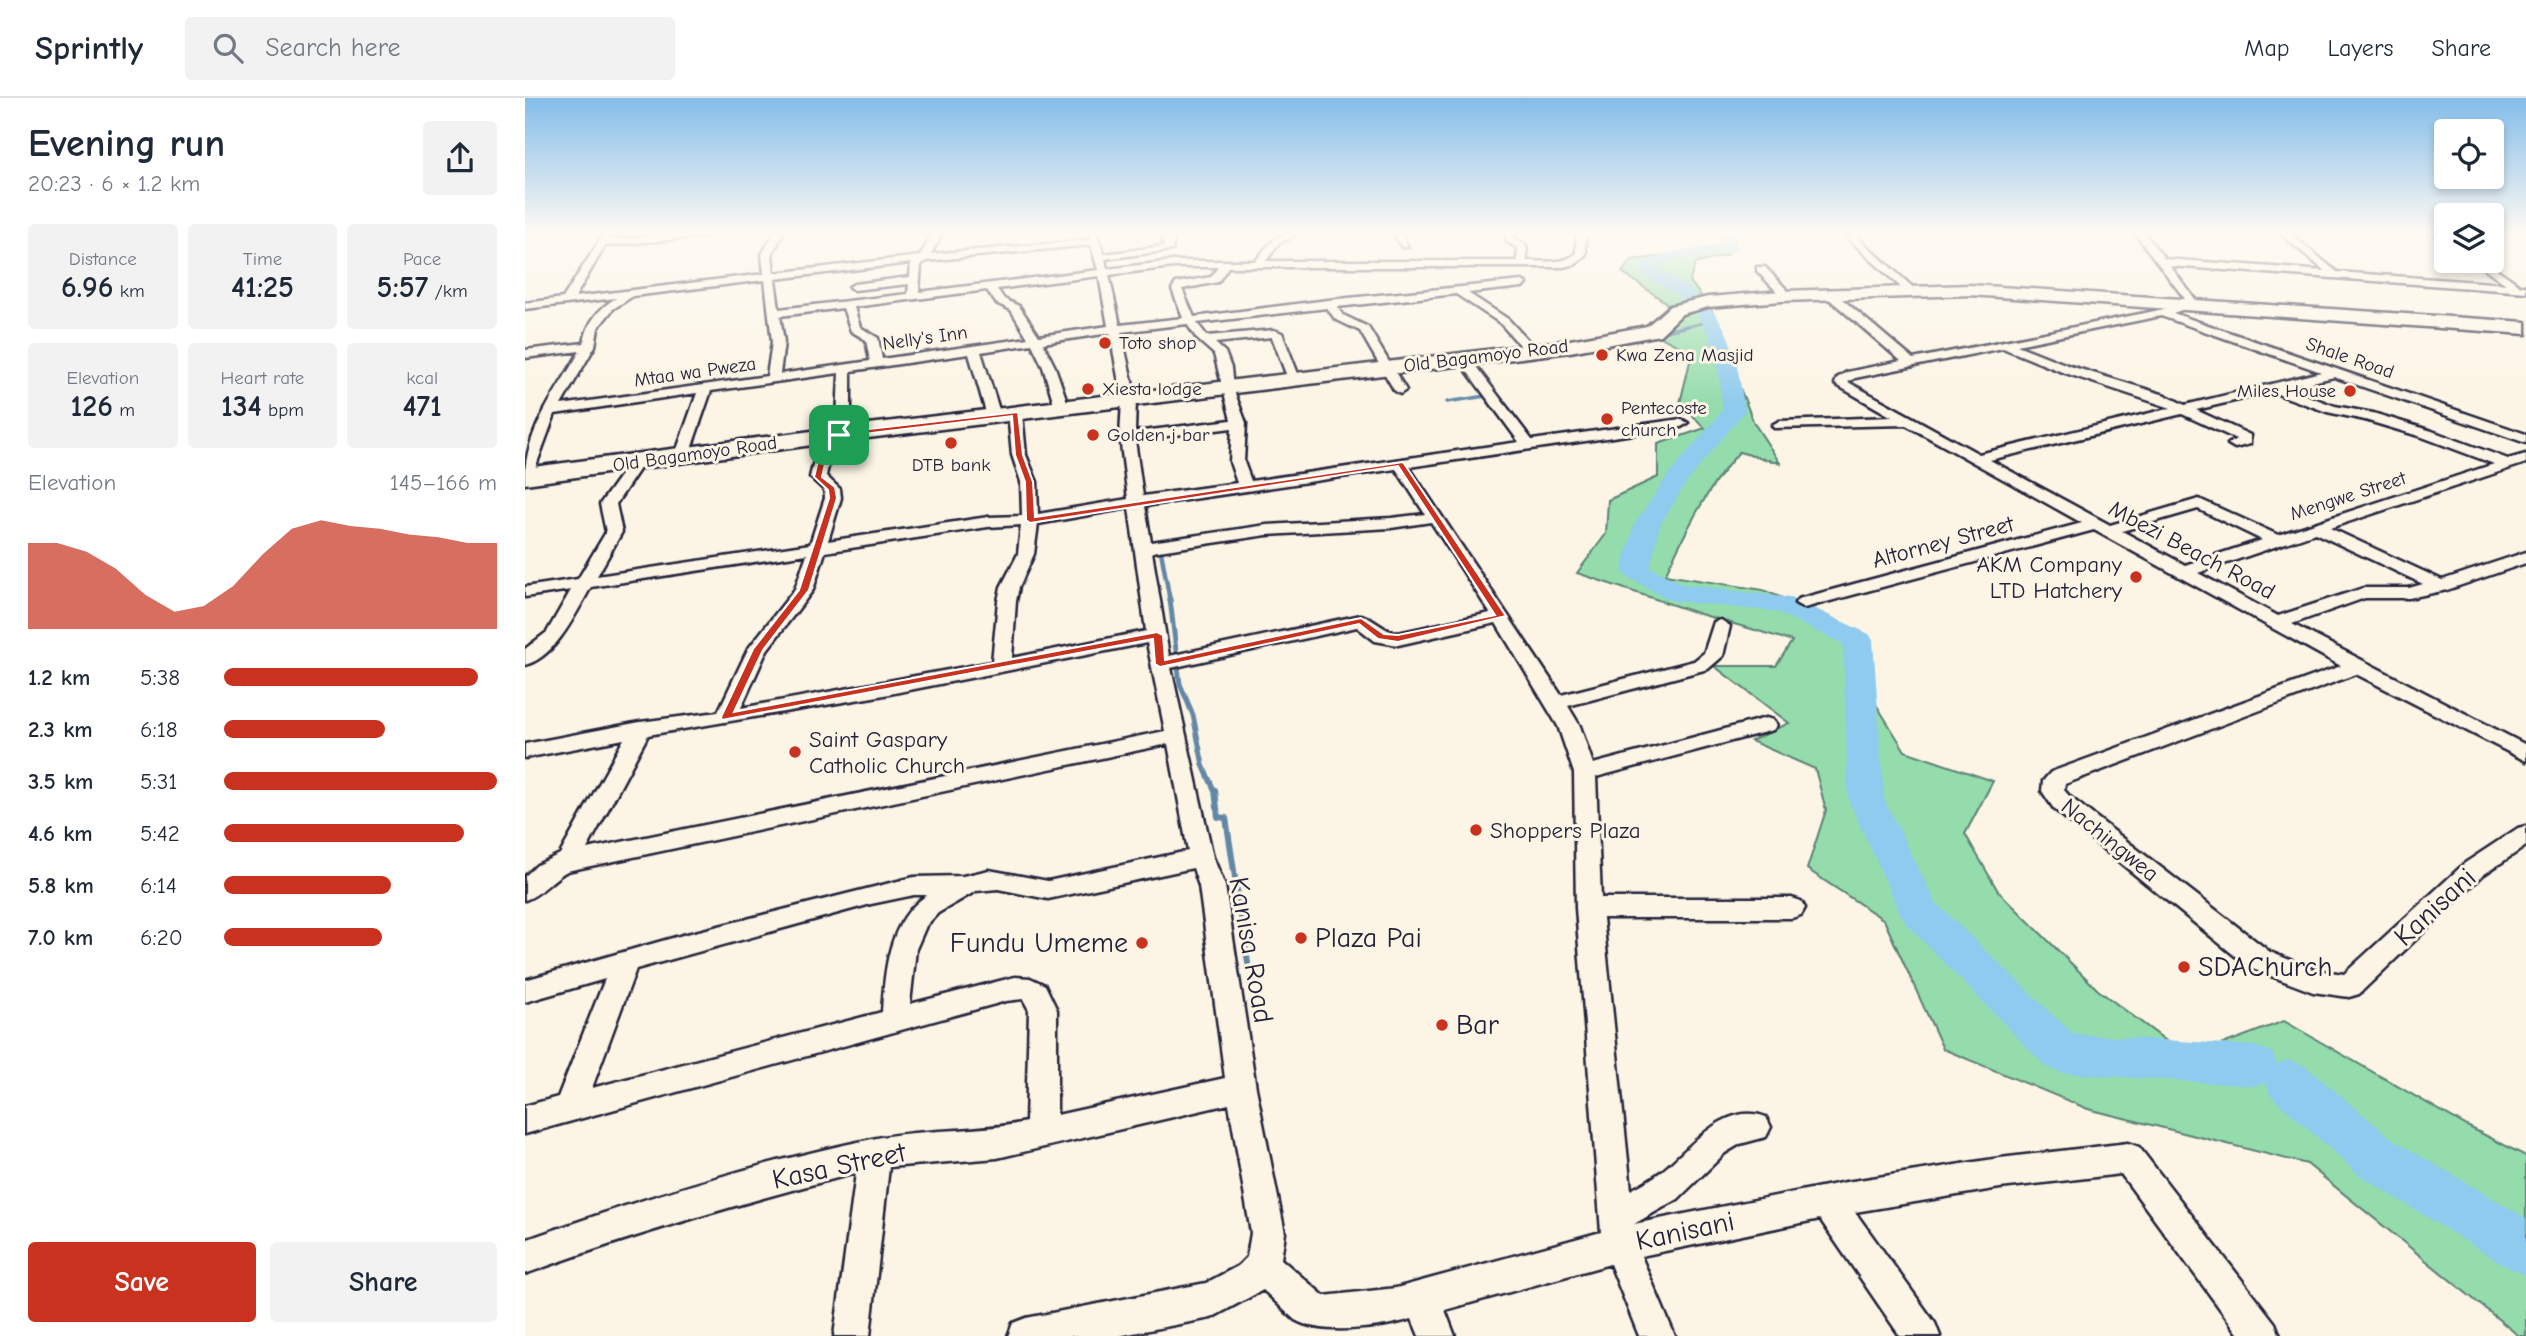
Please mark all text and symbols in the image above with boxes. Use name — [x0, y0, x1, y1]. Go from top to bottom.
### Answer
search box — [185, 17, 675, 80]
text: Sprintly — [35, 29, 143, 67]
icon: search — [209, 29, 247, 67]
text: Search here — [265, 33, 401, 63]
text: Map — [2244, 34, 2290, 62]
text: Layers — [2328, 34, 2393, 62]
text: Share — [2431, 34, 2491, 62]
map controls — [2434, 119, 2504, 273]
button: locate — [2434, 119, 2504, 189]
button: share — [423, 121, 497, 195]
text: Evening run — [28, 122, 225, 166]
text: 20:23 · 6 × 1.2 km — [28, 170, 200, 197]
button: layers — [2434, 203, 2504, 273]
text: Distance — [69, 248, 137, 270]
text: Time — [243, 248, 282, 270]
text: Pace — [403, 248, 441, 270]
text: 6.96 — [61, 270, 113, 305]
text: 41:25 — [231, 270, 294, 305]
text: 5:57 — [377, 270, 428, 305]
text: km — [113, 280, 145, 302]
text: /km — [428, 280, 468, 302]
street label: Nelly's Inn — [881, 321, 969, 355]
place label: Toto shop — [1119, 332, 1197, 354]
street label: Shale Road — [2303, 333, 2397, 383]
marker: Toto shop — [1097, 335, 1113, 351]
street label: Old Bagamoyo Road — [1402, 335, 1570, 377]
place label: Kwa Zena Masjid — [1616, 344, 1754, 366]
marker: Kwa Zena Masjid — [1594, 347, 1610, 363]
street label: Mtaa wa Pweza — [633, 353, 757, 391]
text: Elevation — [66, 367, 139, 389]
text: Heart rate — [221, 367, 304, 389]
text: kcal — [406, 367, 438, 389]
place label: Xiesta lodge — [1102, 378, 1202, 400]
place label: Miles House — [2237, 380, 2336, 402]
marker: Xiesta lodge — [1080, 381, 1096, 397]
marker: Miles House — [2342, 383, 2358, 399]
text: 126 — [71, 389, 113, 424]
text: 134 — [221, 389, 262, 424]
text: 471 — [402, 389, 442, 424]
place label: Pentecoste church — [1621, 397, 1707, 441]
text: m — [113, 399, 135, 421]
text: bpm — [262, 399, 304, 421]
pin — [809, 405, 869, 465]
marker: Pentecoste church — [1599, 411, 1615, 427]
icon: arrive — [820, 416, 858, 454]
place label: Golden j bar — [1107, 424, 1210, 446]
marker: Golden j bar — [1085, 427, 1101, 443]
street label: Old Bagamoyo Road — [611, 432, 779, 476]
marker: DTB bank — [943, 435, 959, 451]
place label: DTB bank — [912, 454, 991, 476]
street label: Mengwe Street — [2287, 467, 2409, 525]
text: Elevation — [28, 469, 116, 496]
text: 145–166 m — [390, 469, 497, 496]
street label: Mbezi Beach Road — [2104, 495, 2280, 605]
street label: Altorney Street — [1869, 510, 2018, 574]
place label: AKM Company LTD Hatchery — [1976, 551, 2123, 604]
marker: AKM Company LTD Hatchery — [2128, 569, 2144, 585]
text: 1.2 km — [28, 664, 90, 691]
text: 5:38 — [140, 664, 180, 691]
text: 2.3 km — [28, 716, 93, 743]
text: 6:18 — [140, 716, 178, 743]
place label: Saint Gaspary Catholic Church — [809, 726, 965, 779]
marker: Saint Gaspary Catholic Church — [787, 744, 803, 760]
text: 3.5 km — [28, 768, 93, 795]
text: 5:31 — [140, 768, 177, 795]
street label: Nachingwea — [2056, 793, 2164, 887]
place label: Shoppers Plaza — [1490, 817, 1641, 844]
text: 4.6 km — [28, 820, 93, 847]
text: 5:42 — [140, 820, 180, 847]
marker: Shoppers Plaza — [1468, 822, 1484, 838]
street label: Kanisani — [2388, 861, 2482, 953]
text: 5.8 km — [28, 872, 94, 899]
text: 6:14 — [140, 872, 177, 899]
street label: Kanisa Road — [1222, 874, 1280, 1026]
place label: Plaza Pai — [1315, 922, 1422, 954]
text: 7.0 km — [28, 924, 93, 951]
text: 6:20 — [140, 924, 183, 951]
place label: Fundu Umeme — [950, 927, 1128, 959]
marker: Plaza Pai — [1293, 930, 1309, 946]
marker: Fundu Umeme — [1134, 935, 1150, 951]
place label: SDAChurch — [2198, 951, 2333, 983]
marker: SDAChurch — [2176, 959, 2192, 975]
place label: Bar — [1456, 1009, 1499, 1041]
marker: Bar — [1434, 1017, 1450, 1033]
street label: Kasa Street — [769, 1136, 910, 1196]
street label: Kanisani — [1633, 1205, 1737, 1257]
button: Save — [28, 1242, 256, 1322]
button: Share — [270, 1242, 497, 1322]

